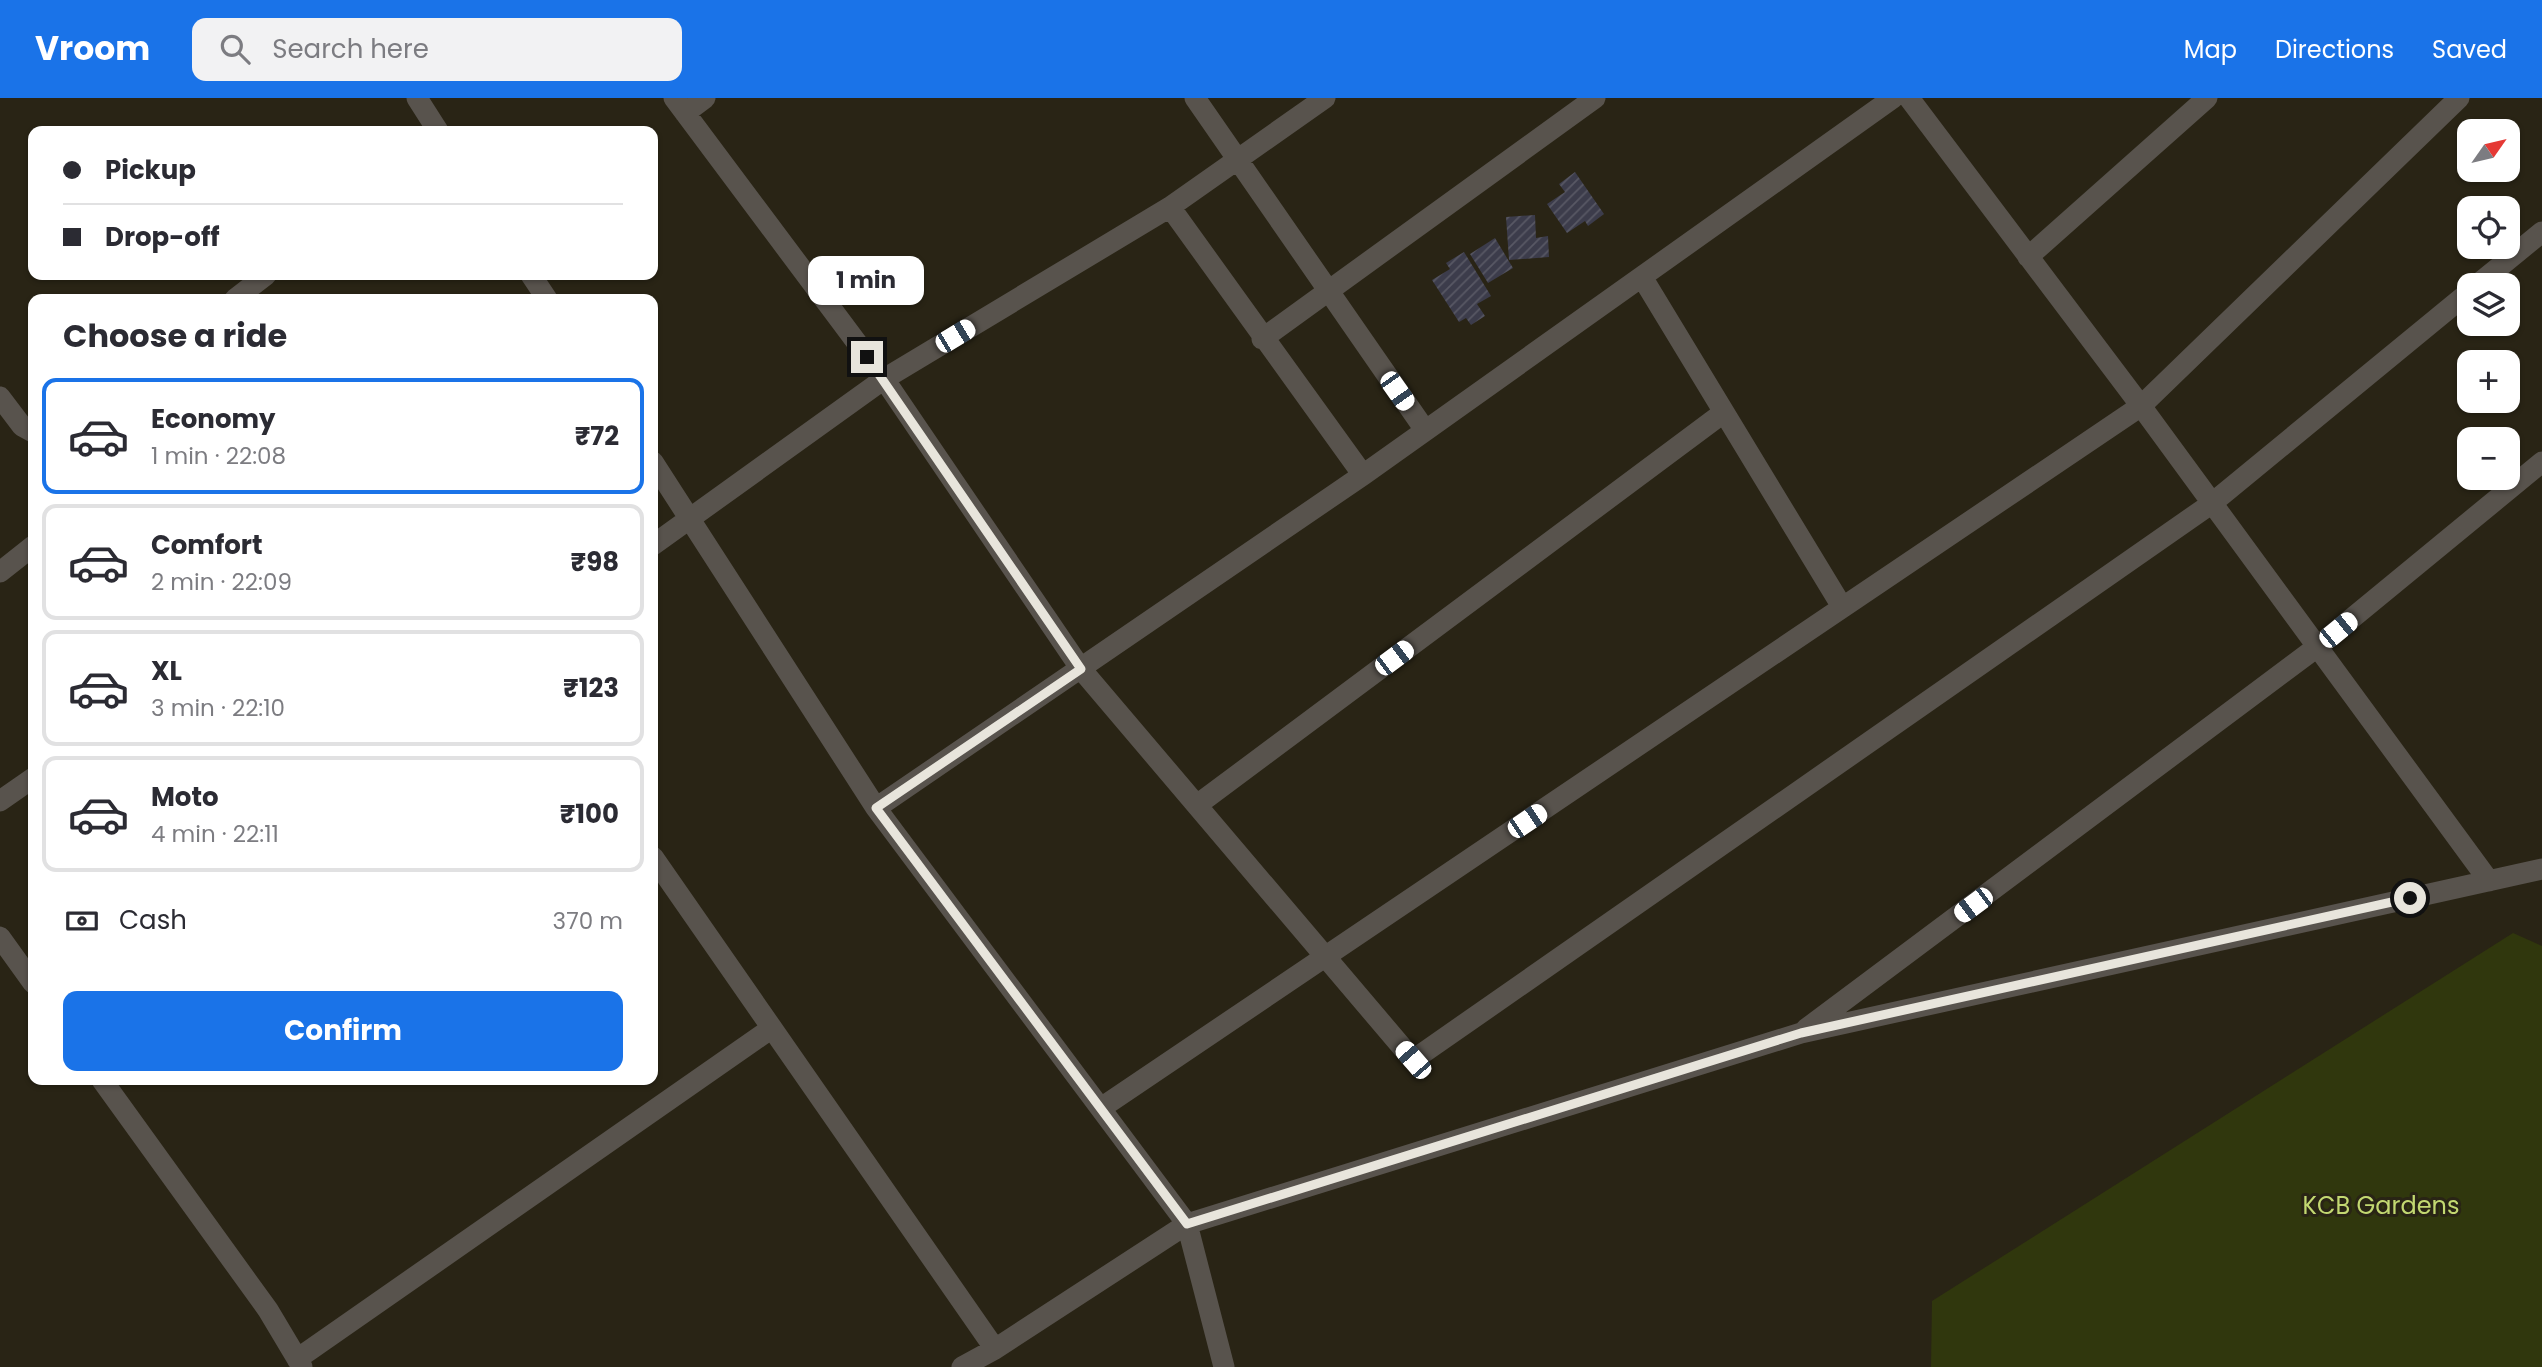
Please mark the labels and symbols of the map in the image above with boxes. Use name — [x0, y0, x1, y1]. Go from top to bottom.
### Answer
north arrow — [2457, 119, 2520, 182]
callout: 1 min — [809, 256, 925, 304]
car — [932, 316, 979, 356]
route end — [851, 341, 883, 373]
car — [1377, 368, 1418, 414]
car — [2316, 609, 2361, 651]
car — [1371, 637, 1418, 679]
car — [1504, 801, 1551, 841]
route start — [2394, 882, 2426, 914]
car — [1950, 884, 1997, 926]
car — [1392, 1037, 1435, 1083]
park label: KCB Gardens — [2303, 1189, 2459, 1222]

